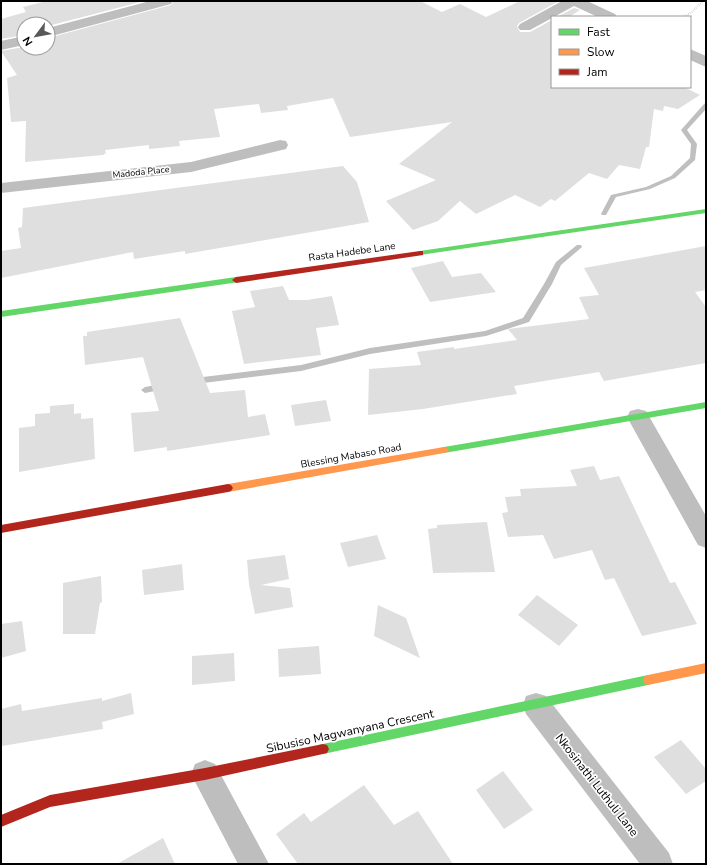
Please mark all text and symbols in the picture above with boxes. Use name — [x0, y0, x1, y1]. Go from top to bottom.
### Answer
north arrow — [16, 16, 56, 56]
legend — [551, 16, 691, 88]
text: Fast — [587, 24, 610, 40]
text: N — [19, 34, 36, 49]
text: Slow — [587, 44, 615, 60]
text: Jam — [586, 64, 608, 80]
street label: Madoda Place — [112, 163, 170, 181]
street label: Rasta Hadebe Lane — [308, 239, 396, 265]
street label: Blessing Mabaso Road — [299, 440, 403, 472]
street label: Sibusiso Magwanyana Crescent — [265, 705, 436, 757]
street label: Nkosinathi Luthuli Lane — [552, 730, 642, 840]

